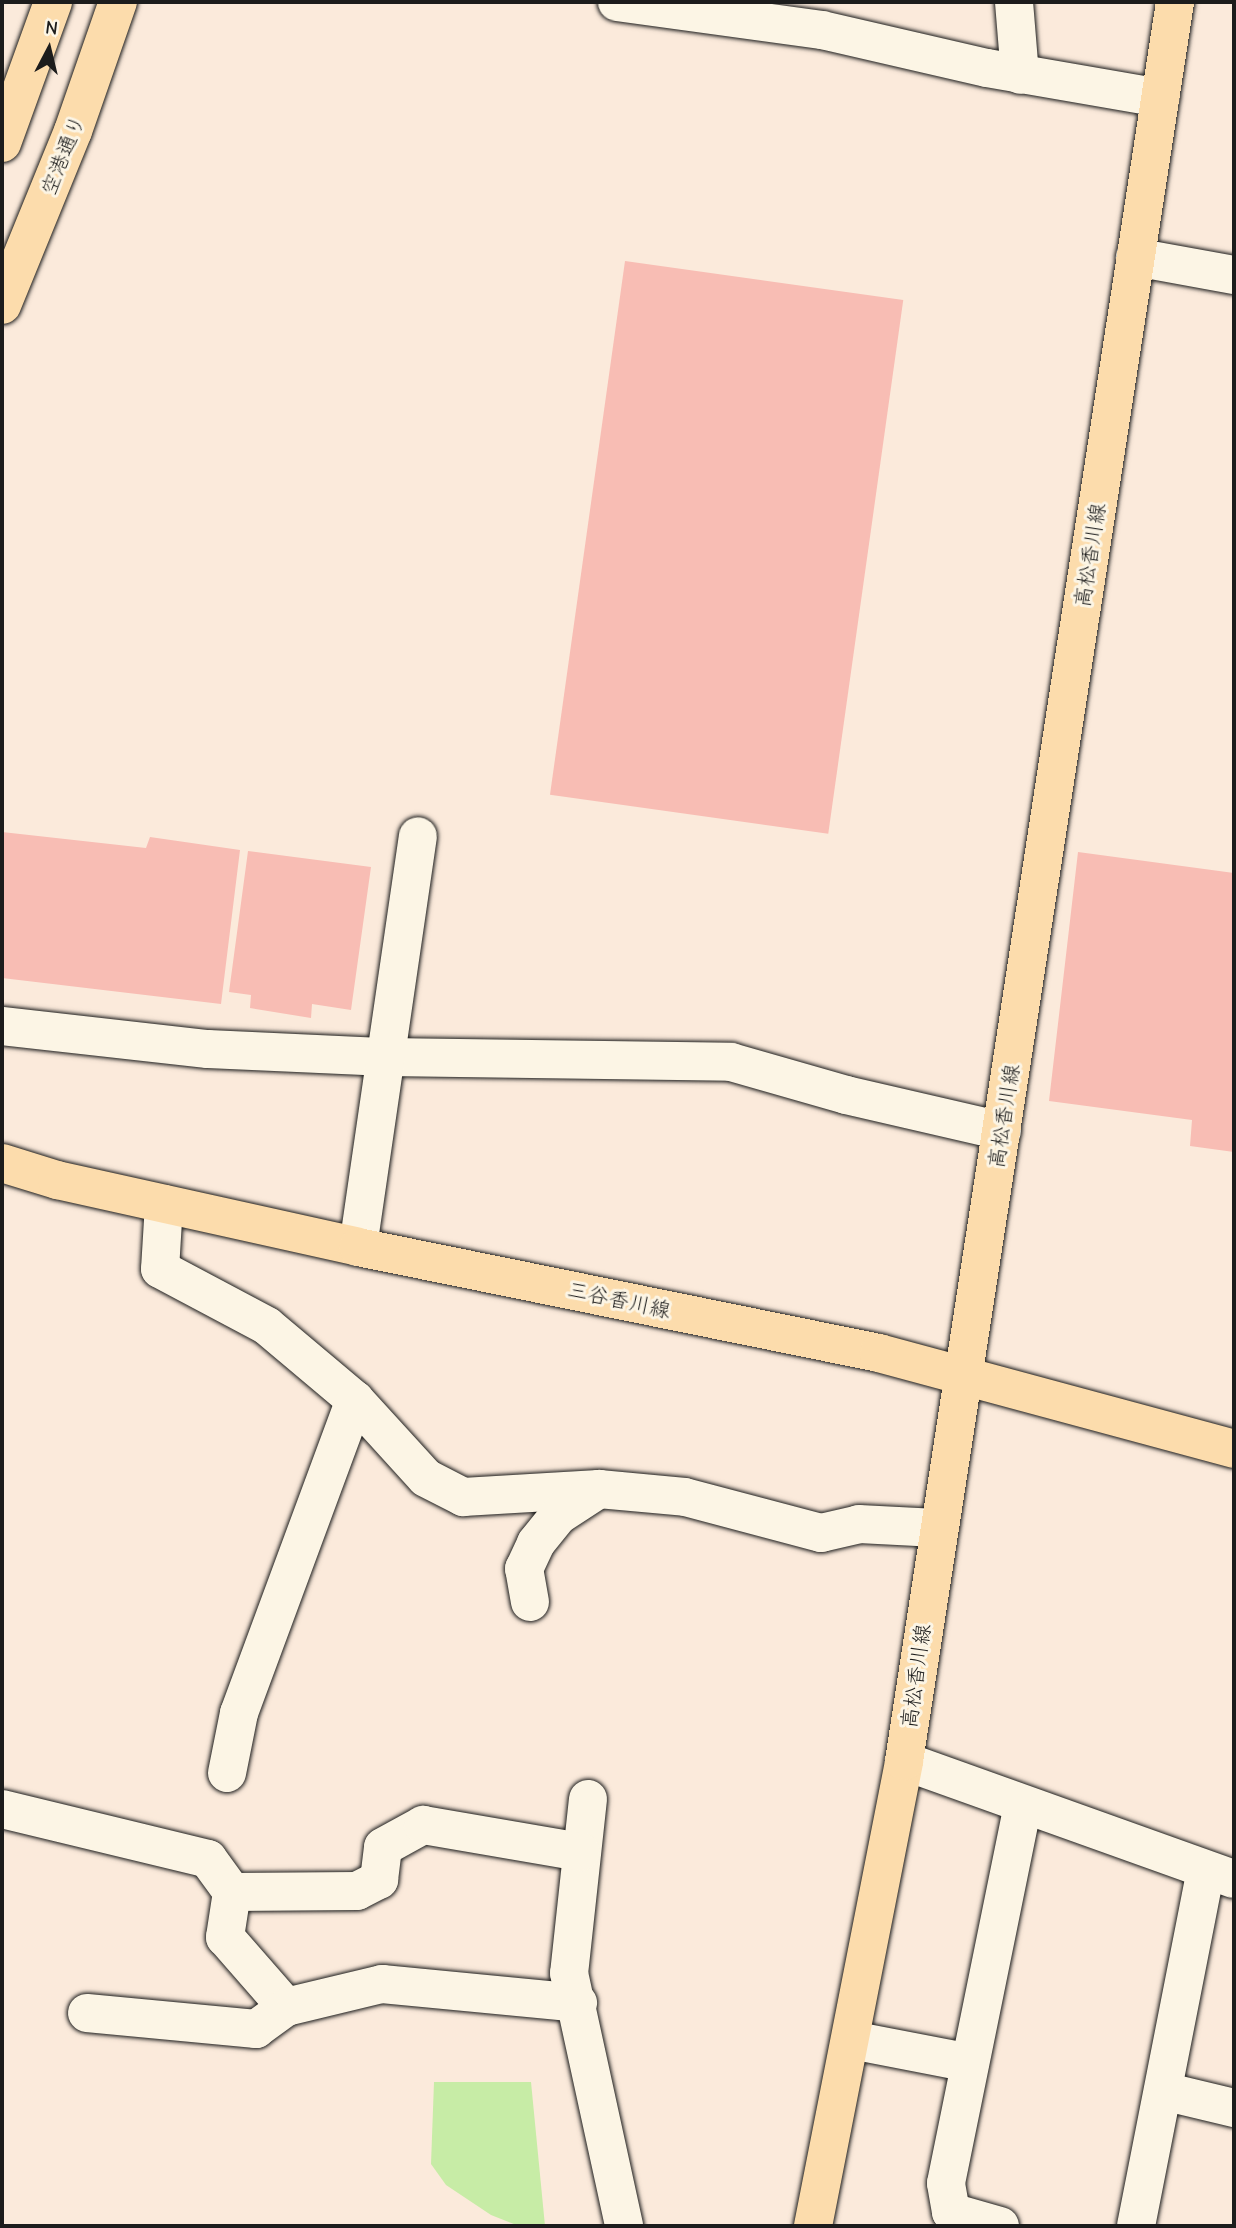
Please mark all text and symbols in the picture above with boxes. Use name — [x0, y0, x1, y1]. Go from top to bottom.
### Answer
north arrow — [14, 14, 84, 84]
text: N — [44, 16, 59, 40]
street label: 空港通り — [36, 111, 90, 199]
street label: 高松香川線 — [1069, 501, 1111, 609]
street label: 高松香川線 — [983, 1062, 1025, 1170]
street label: 三谷香川線 — [565, 1277, 673, 1323]
street label: 高松香川線 — [896, 1622, 936, 1730]

